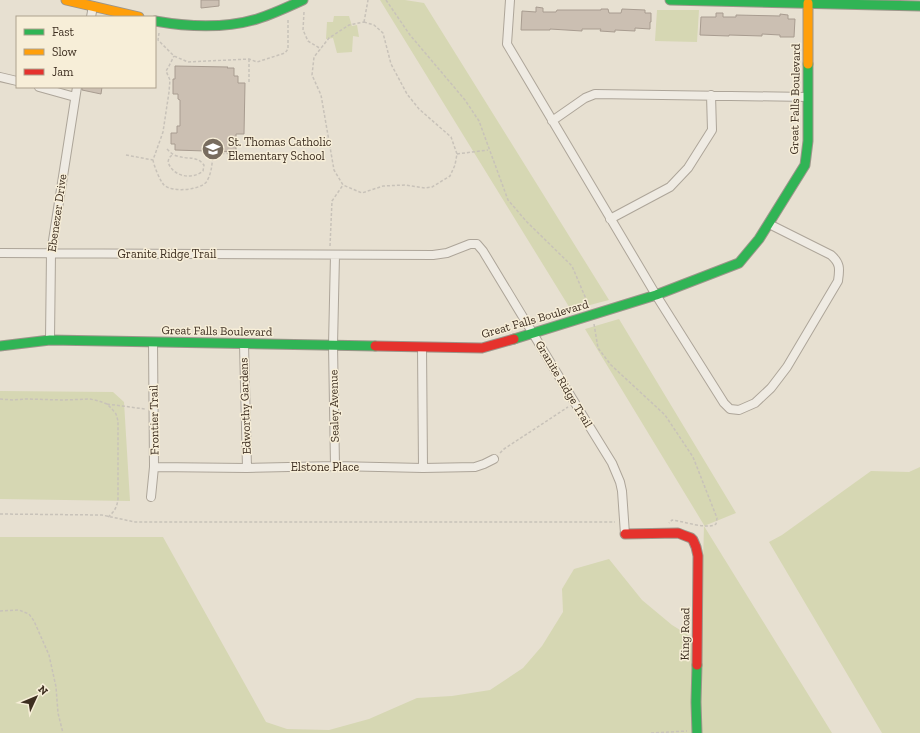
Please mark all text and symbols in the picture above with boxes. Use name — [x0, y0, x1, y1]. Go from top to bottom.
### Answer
legend — [16, 16, 156, 88]
text: Fast — [52, 25, 75, 39]
street label: Great Falls Boulevard — [787, 43, 803, 155]
text: Slow — [52, 45, 78, 59]
text: Jam — [52, 65, 74, 79]
place label: St. Thomas Catholic Elementary School — [228, 135, 332, 163]
school or university icon: St. Thomas Catholic Elementary School — [200, 136, 226, 162]
street label: Ebenezer Drive — [45, 173, 69, 253]
street label: Granite Ridge Trail — [118, 247, 216, 261]
street label: Great Falls Boulevard — [480, 297, 591, 341]
street label: Great Falls Boulevard — [161, 323, 273, 339]
street label: Granite Ridge Trail — [533, 338, 595, 430]
street label: Edworthy Gardens — [236, 357, 254, 455]
street label: Sealey Avenue — [326, 369, 342, 442]
street label: Frontier Trail — [146, 385, 162, 455]
street label: Elstone Place — [291, 460, 360, 474]
street label: King Road — [678, 607, 692, 661]
north arrow — [16, 677, 56, 717]
text: N — [35, 683, 51, 698]

